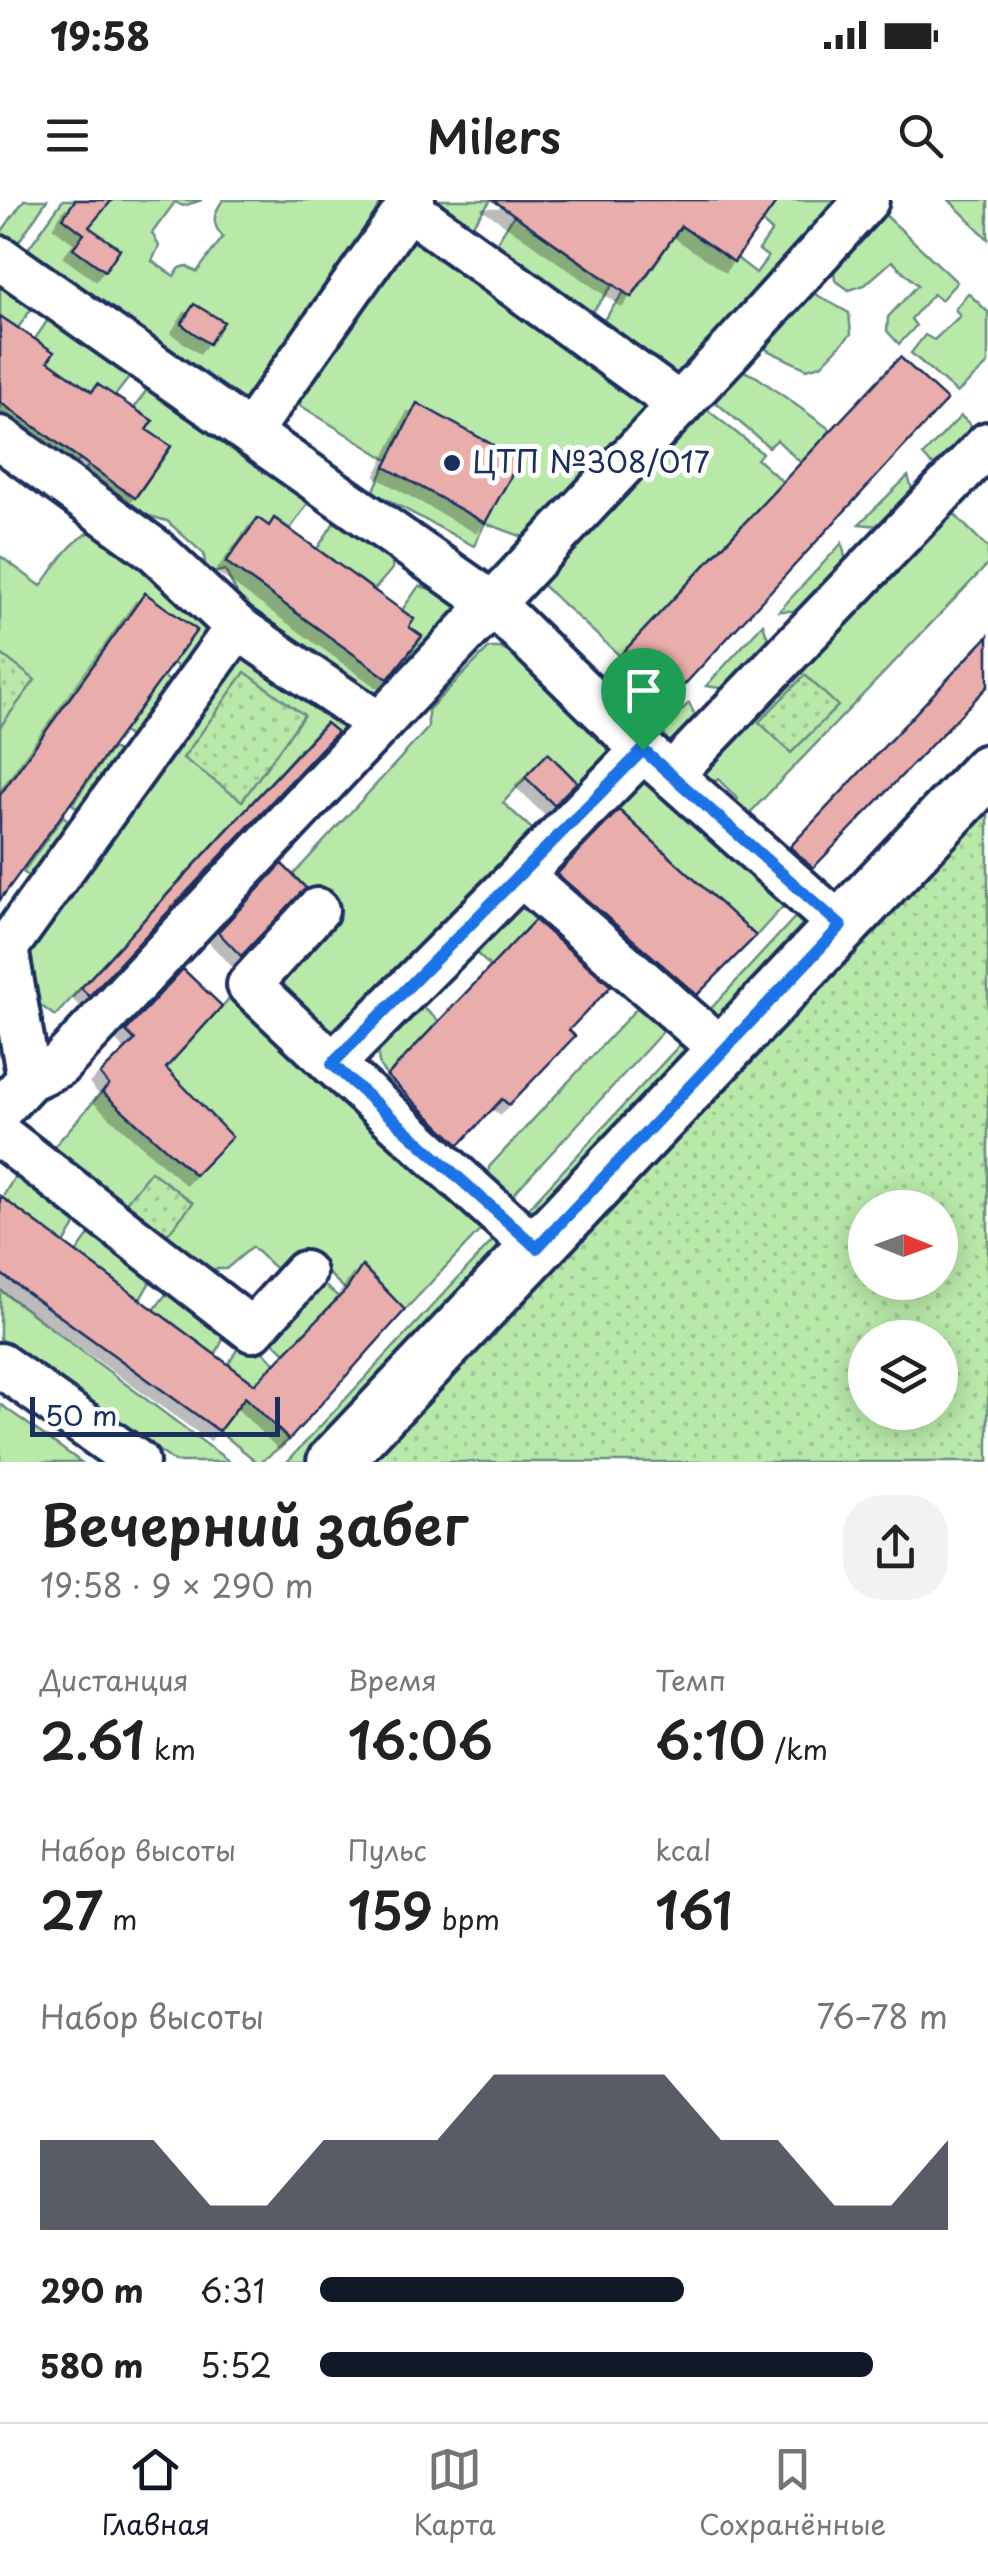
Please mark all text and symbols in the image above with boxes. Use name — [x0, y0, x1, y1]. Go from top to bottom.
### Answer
text: 19:58 — [50, 7, 150, 64]
text: Milers — [427, 101, 561, 169]
icon: menu — [40, 108, 95, 163]
icon: search — [893, 108, 948, 163]
place label: ЦТП №308/017 — [472, 438, 710, 483]
marker: ЦТП №308/017 — [441, 452, 463, 474]
pin — [601, 648, 686, 751]
icon: arrive — [616, 663, 671, 718]
north arrow — [848, 1190, 958, 1300]
map controls — [848, 1190, 958, 1430]
button: layers — [848, 1320, 958, 1430]
scale bar — [30, 1392, 280, 1436]
text: 50 m — [45, 1393, 118, 1436]
text: Вечерний забег — [40, 1482, 468, 1565]
button: share — [843, 1495, 948, 1600]
text: 19:58 · 9 × 290 m — [40, 1561, 314, 1609]
text: Дистанция — [40, 1658, 189, 1701]
text: Время — [348, 1658, 437, 1701]
text: Темп — [655, 1658, 726, 1701]
text: 2.61 — [40, 1701, 145, 1777]
text: 16:06 — [348, 1701, 493, 1777]
text: 6:10 — [655, 1701, 765, 1777]
text: km — [145, 1727, 196, 1770]
text: /km — [765, 1727, 828, 1770]
text: Набор высоты — [40, 1828, 236, 1871]
text: Пульс — [348, 1828, 427, 1871]
text: kcal — [655, 1828, 711, 1871]
text: 27 — [40, 1871, 103, 1947]
text: 159 — [348, 1871, 433, 1947]
text: 161 — [655, 1871, 732, 1947]
text: m — [103, 1897, 138, 1940]
text: bpm — [433, 1897, 500, 1940]
text: Набор высоты — [40, 1992, 264, 2040]
text: 76–78 m — [817, 1992, 948, 2040]
text: 290 m — [40, 2266, 144, 2314]
text: 6:31 — [200, 2266, 265, 2314]
text: 580 m — [40, 2341, 143, 2389]
text: 5:52 — [200, 2341, 272, 2389]
tab: Главная — [102, 2442, 210, 2545]
tab: Карта — [413, 2442, 496, 2545]
tab: Сохранённые — [699, 2442, 886, 2545]

